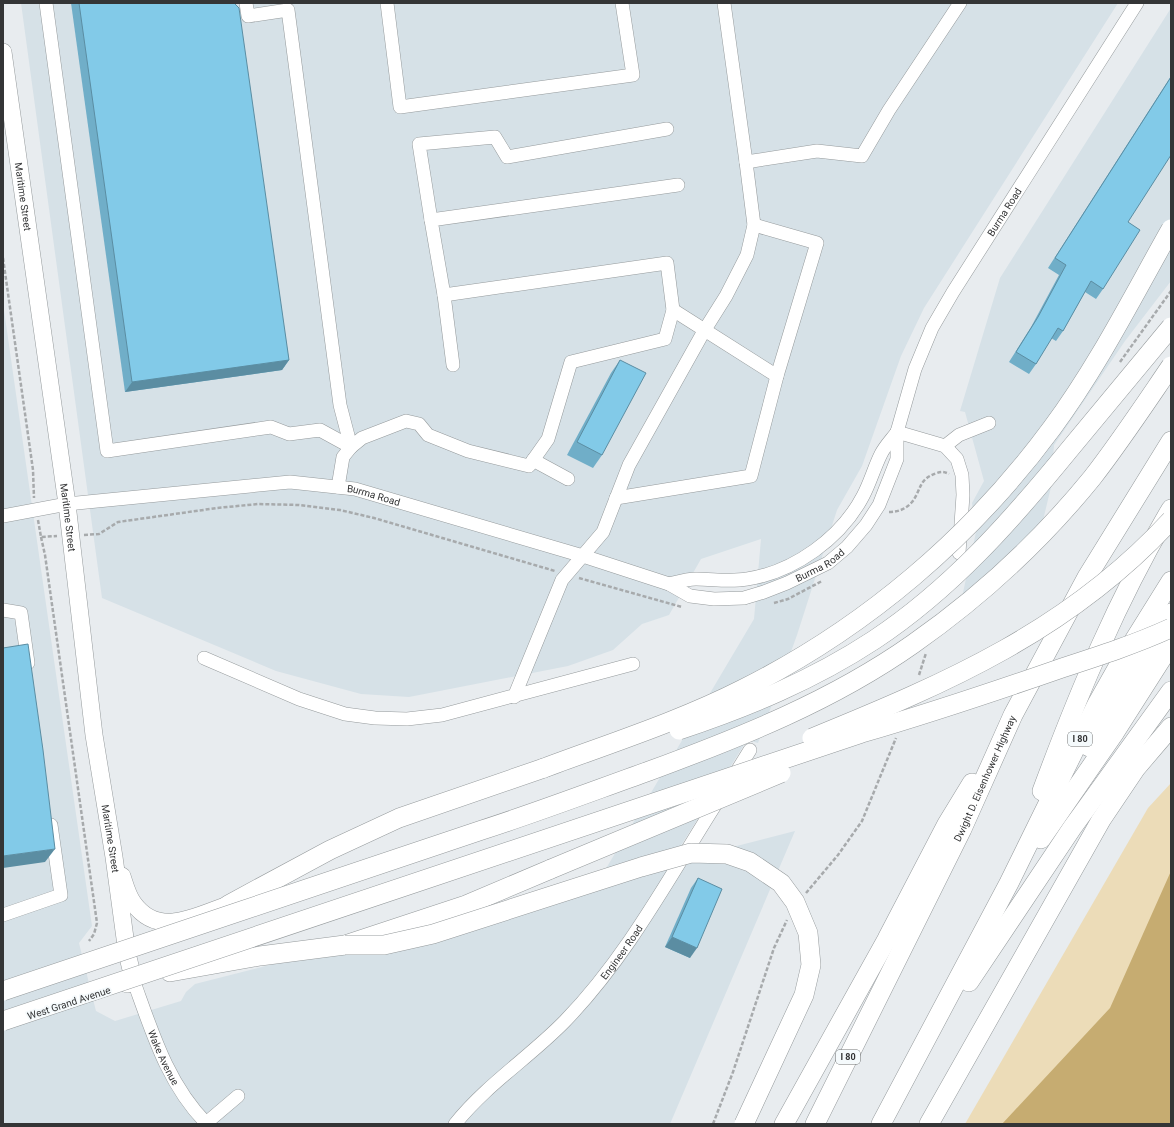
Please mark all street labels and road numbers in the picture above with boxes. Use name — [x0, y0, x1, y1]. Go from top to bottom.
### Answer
street label: Maritime Street — [13, 162, 34, 231]
street label: Burma Road — [985, 186, 1023, 238]
street label: Maritime Street — [59, 483, 78, 552]
street label: Burma Road — [346, 483, 401, 507]
street label: Burma Road — [794, 546, 846, 584]
street label: Dwight D. Eisenhower Highway — [951, 713, 1018, 843]
road number: I 80 — [1068, 732, 1092, 746]
street label: Maritime Street — [100, 804, 122, 873]
street label: Engineer Road — [598, 923, 644, 981]
street label: West Grand Avenue — [26, 984, 112, 1022]
street label: Wake Avenue — [146, 1028, 181, 1087]
road number: I 80 — [836, 1050, 860, 1064]

